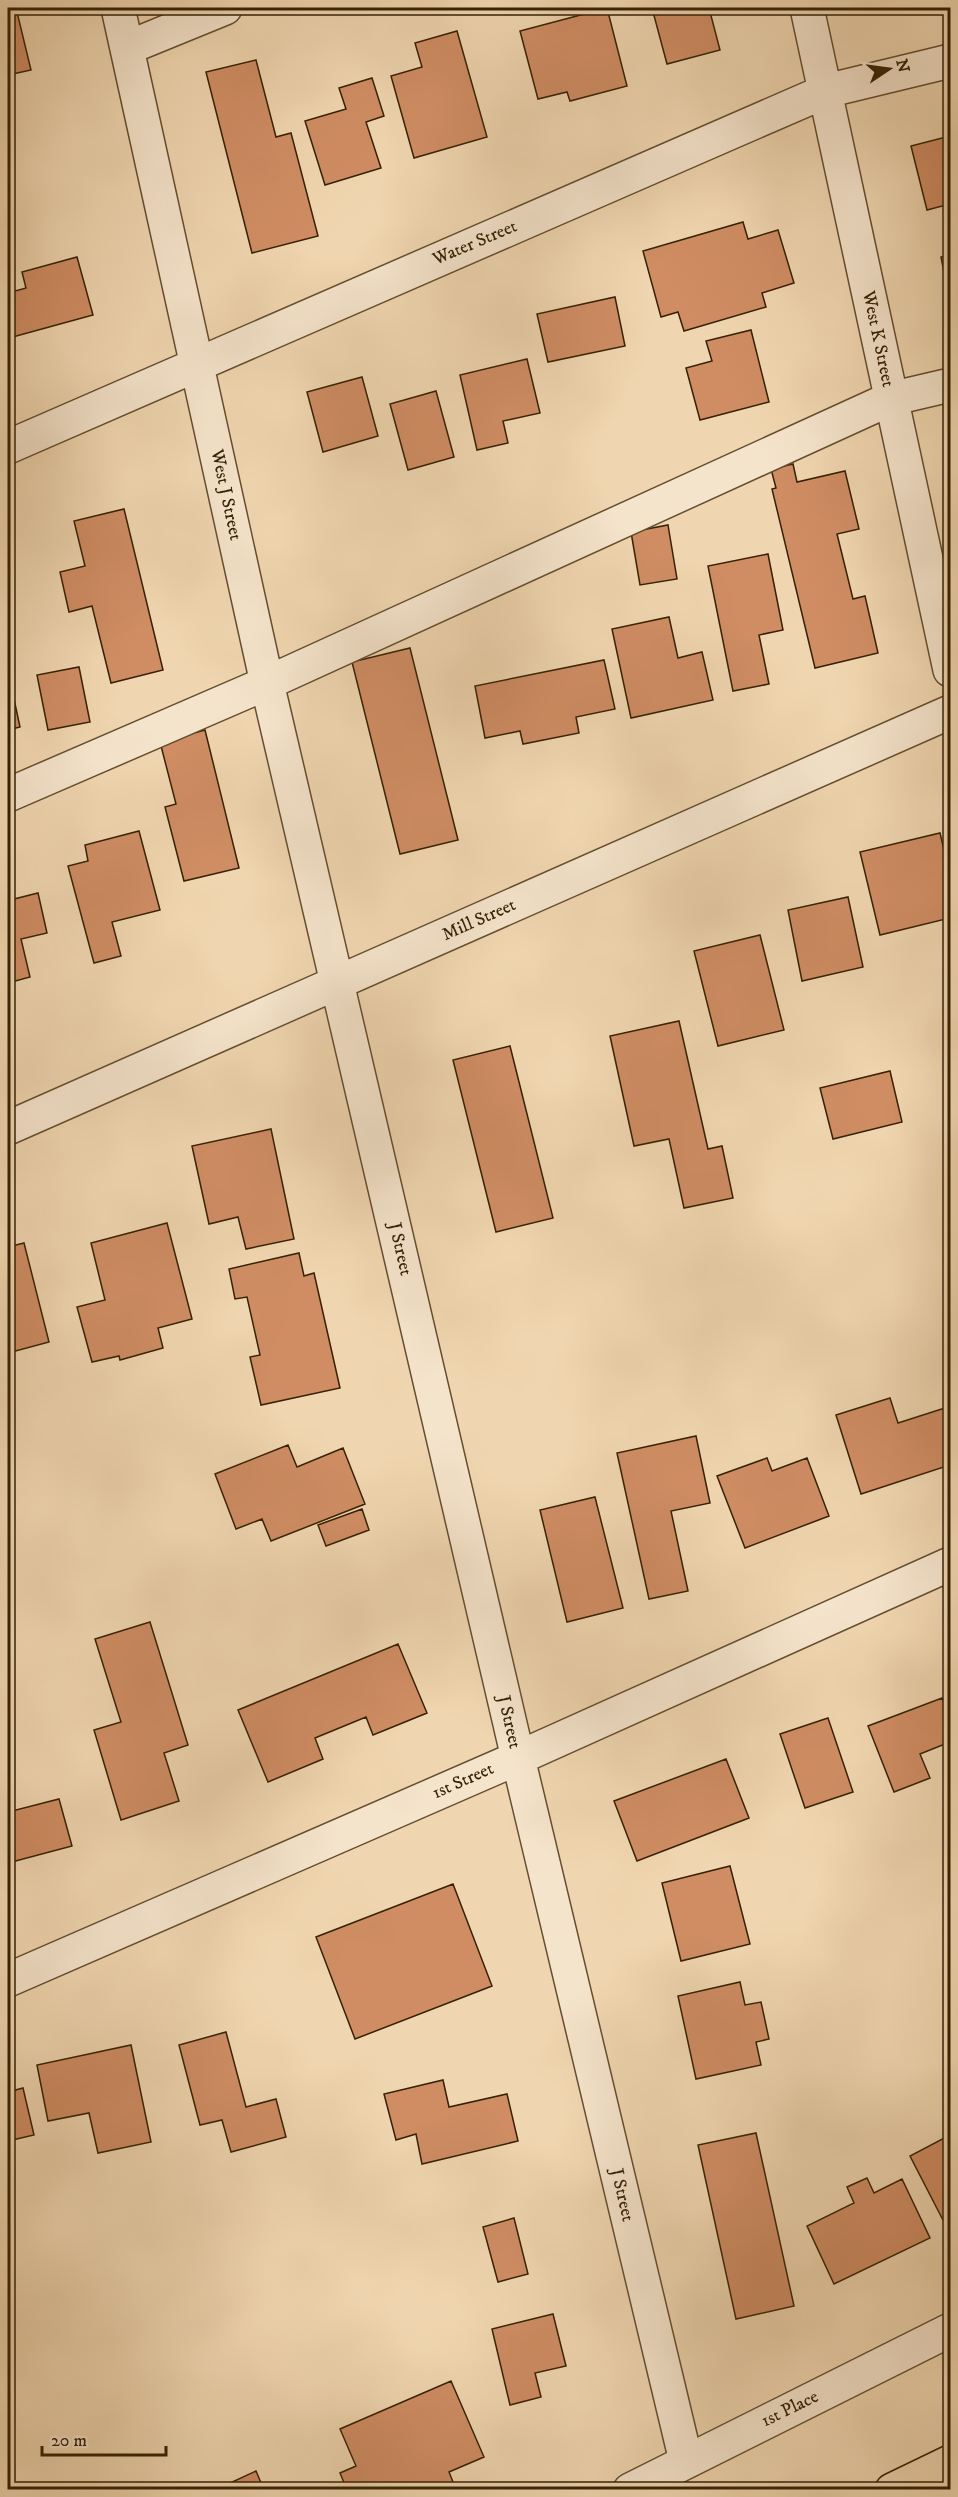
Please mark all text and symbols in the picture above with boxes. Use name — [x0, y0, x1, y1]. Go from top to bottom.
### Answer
north arrow — [859, 39, 919, 99]
text: N — [891, 57, 914, 75]
street label: Water Street — [429, 215, 521, 271]
street label: West K Street — [857, 288, 899, 389]
street label: West J Street — [205, 447, 246, 543]
street label: Mill Street — [439, 894, 519, 946]
street label: J Street — [383, 1218, 417, 1278]
street label: J Street — [492, 1691, 526, 1751]
street label: 1st Street — [429, 1758, 497, 1804]
street label: J Street — [605, 2164, 639, 2224]
street label: 1st Place — [758, 2386, 822, 2432]
scale bar — [42, 2419, 166, 2457]
text: 20 m — [51, 2430, 87, 2452]

